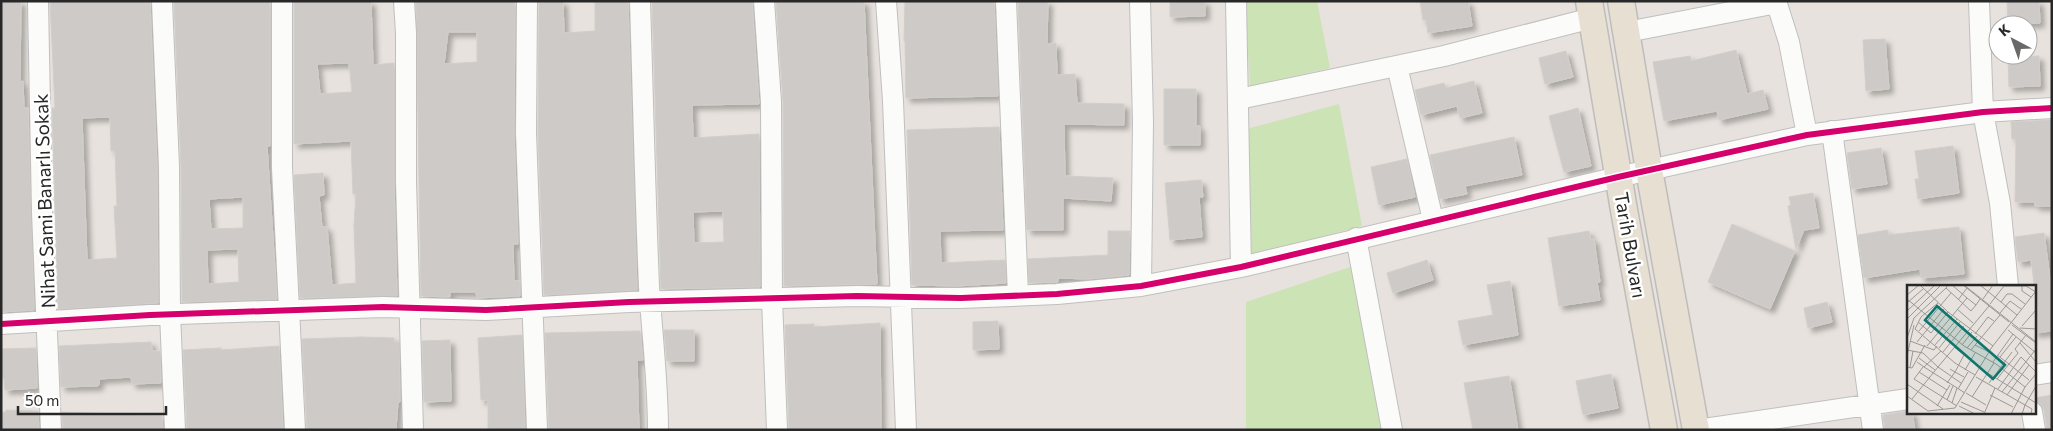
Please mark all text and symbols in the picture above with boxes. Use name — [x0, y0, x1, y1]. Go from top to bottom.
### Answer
north arrow — [1988, 15, 2038, 65]
text: K — [1995, 20, 2014, 39]
street label: Nihat Sami Banarlı Sokak — [29, 93, 59, 309]
street label: Tarih Bulvarı — [1610, 190, 1652, 300]
inset map — [1907, 285, 2036, 414]
scale bar — [18, 384, 165, 416]
text: 50 m — [25, 391, 59, 409]

